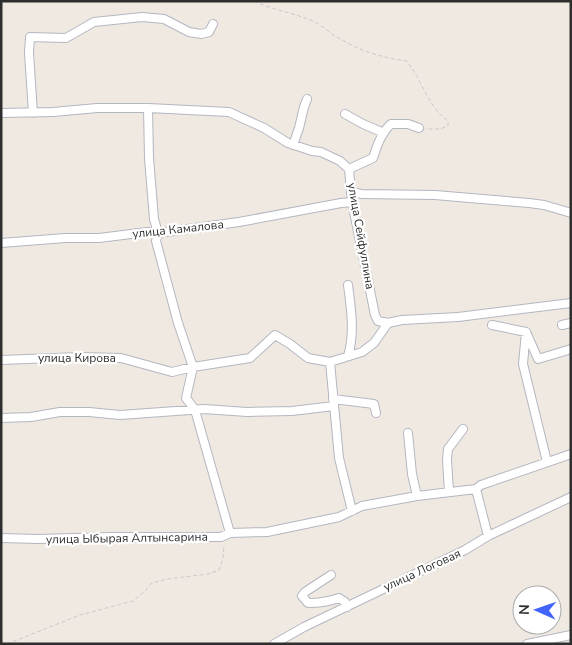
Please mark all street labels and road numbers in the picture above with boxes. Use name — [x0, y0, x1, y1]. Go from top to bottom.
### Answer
street label: улица Сейфуллина — [344, 182, 378, 290]
street label: улица Камалова — [132, 216, 224, 242]
street label: улица Кирова — [38, 350, 116, 366]
street label: улица Ыбырая Алтынсарина — [46, 529, 208, 547]
street label: улица Логовая — [381, 545, 463, 595]

